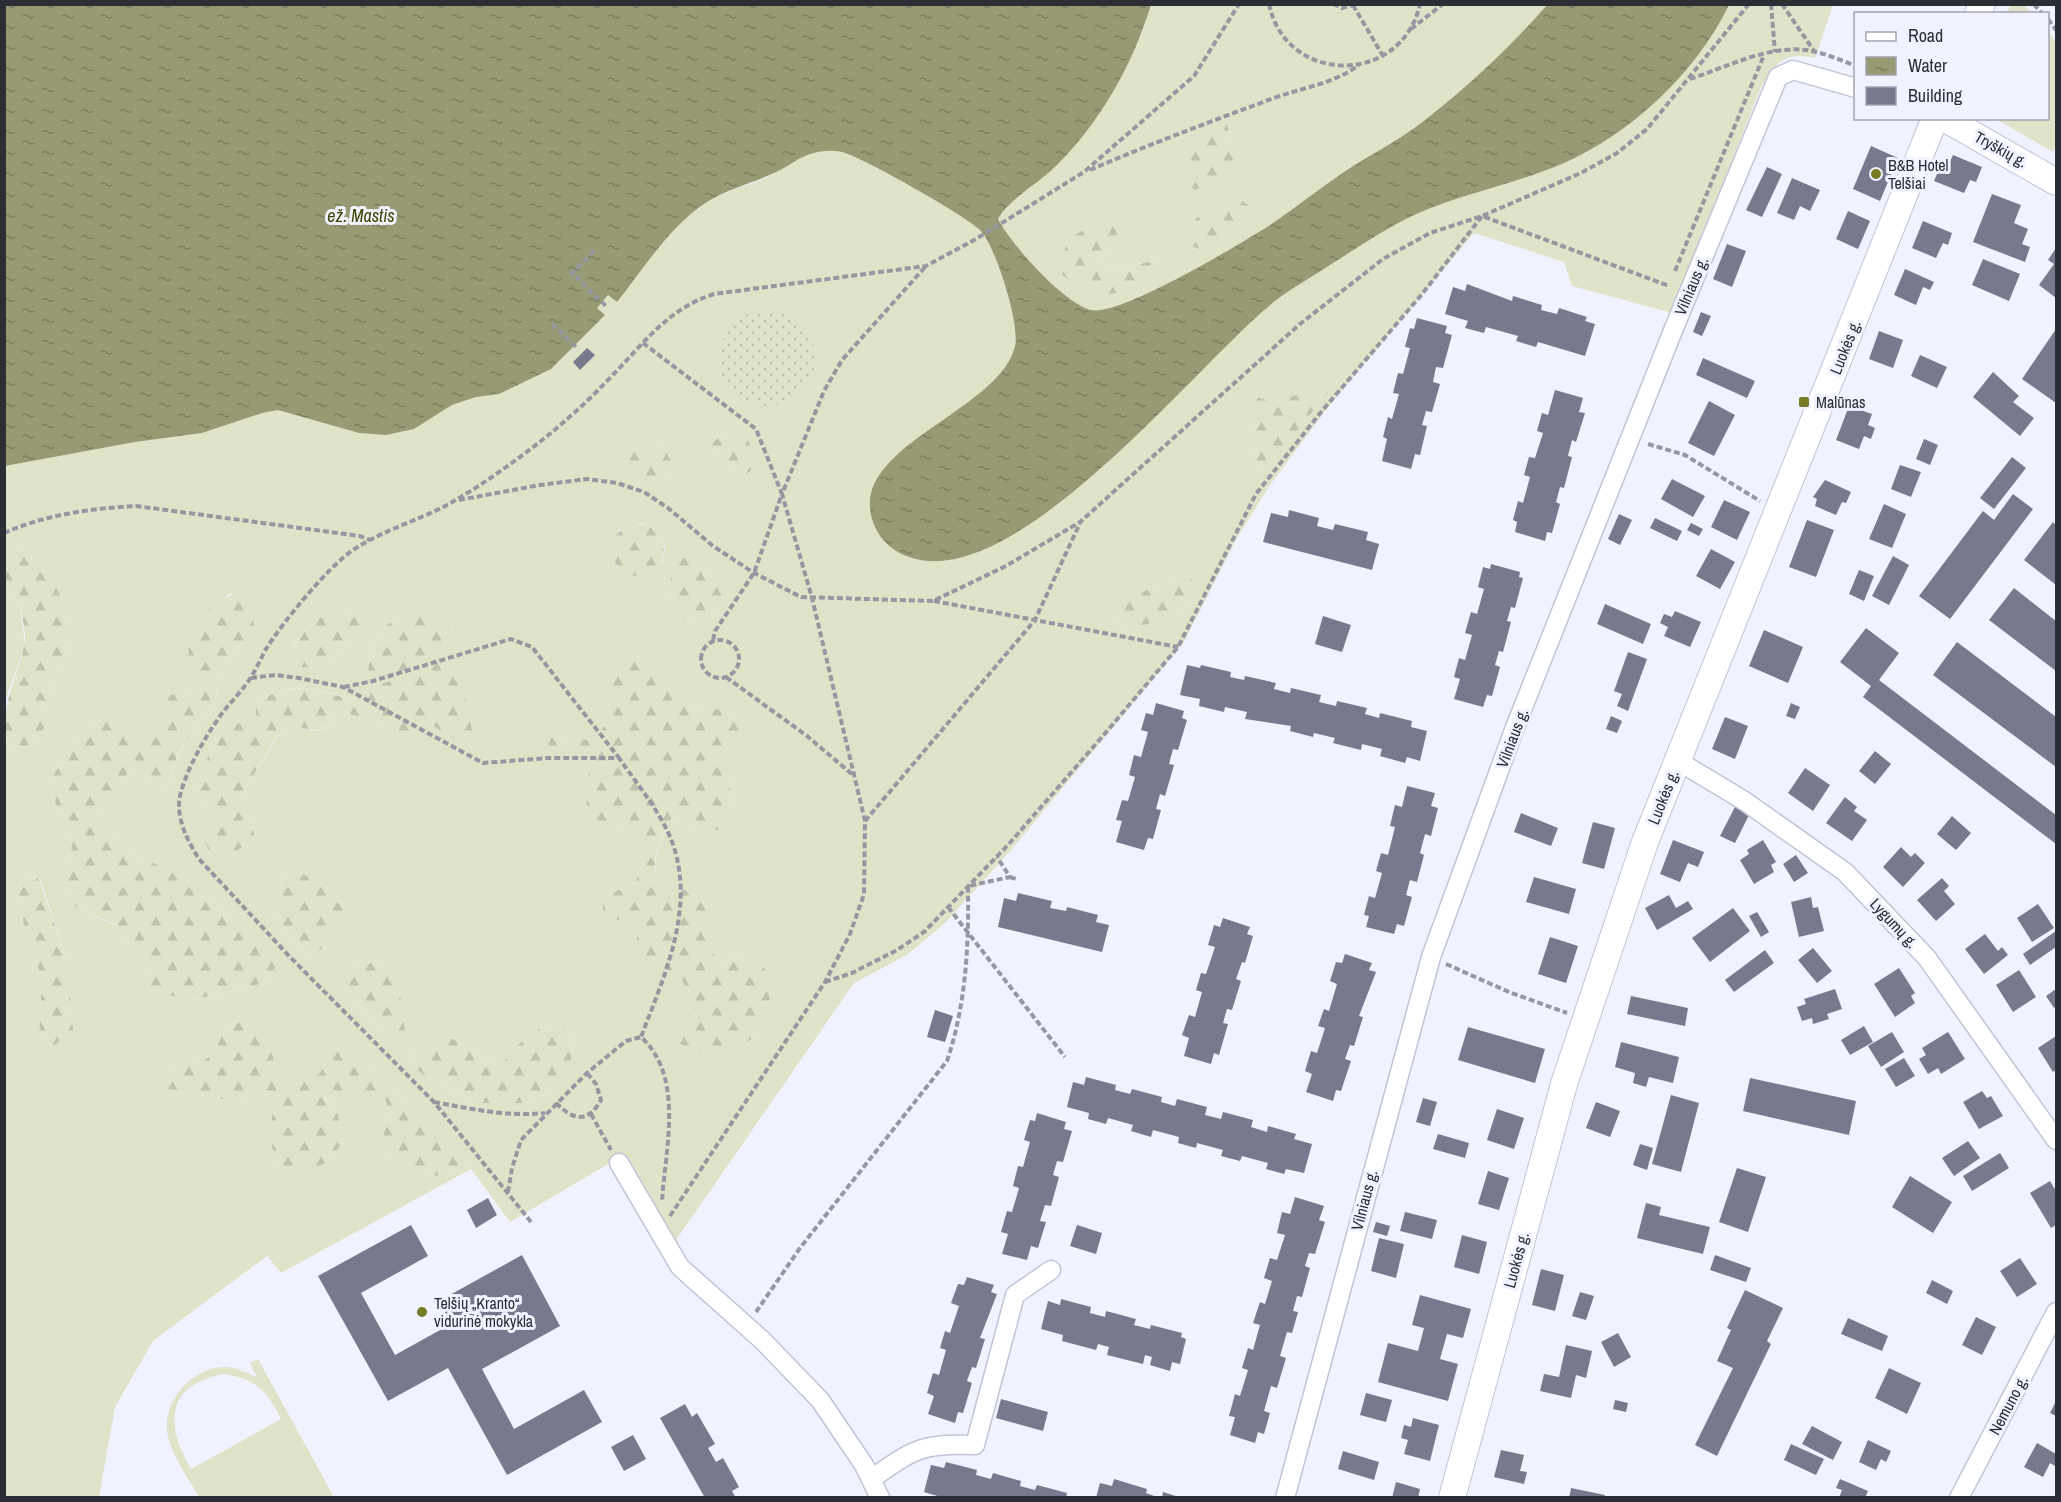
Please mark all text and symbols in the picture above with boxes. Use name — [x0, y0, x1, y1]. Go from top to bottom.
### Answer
legend — [1854, 12, 2049, 120]
text: Road — [1908, 23, 1943, 48]
text: Water — [1908, 53, 1947, 78]
text: Building — [1908, 83, 1963, 108]
street label: Tryškių g. — [1971, 126, 2031, 172]
place label: B&B Hotel Telšiai — [1888, 154, 1949, 194]
marker: B&B Hotel Telšiai — [1869, 167, 1883, 181]
water label: ež. Mastis — [327, 203, 395, 228]
street label: Vilniaus g. — [1669, 253, 1713, 319]
street label: Luokės g. — [1824, 316, 1866, 378]
place label: Malūnas — [1816, 391, 1866, 413]
marker: Malūnas — [1797, 395, 1811, 409]
street label: Vilniaus g. — [1491, 705, 1533, 771]
street label: Luokės g. — [1642, 766, 1684, 828]
street label: Lygumų g. — [1865, 893, 1923, 953]
street label: Vilniaus g. — [1345, 1167, 1383, 1233]
street label: Luokės g. — [1498, 1230, 1534, 1290]
place label: Telšių „Kranto“ vidurinė mokykla — [434, 1292, 534, 1332]
marker: Telšių „Kranto“ vidurinė mokykla — [415, 1305, 429, 1319]
street label: Nemuno g. — [1983, 1371, 2033, 1439]

